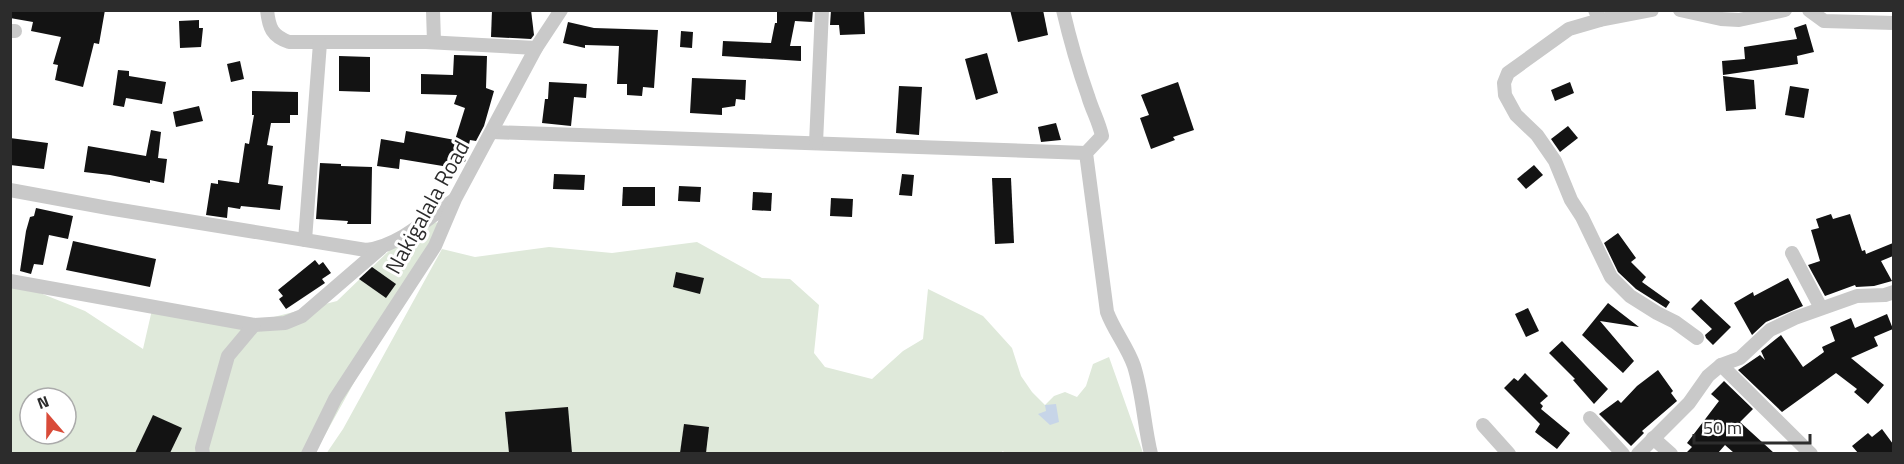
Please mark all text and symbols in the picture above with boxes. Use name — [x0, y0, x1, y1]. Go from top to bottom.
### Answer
street label: Nakigalala Road — [376, 134, 478, 280]
north arrow — [18, 386, 78, 446]
text: N — [34, 389, 52, 415]
scale bar — [1694, 407, 1810, 445]
text: 50 m — [1703, 414, 1742, 441]

